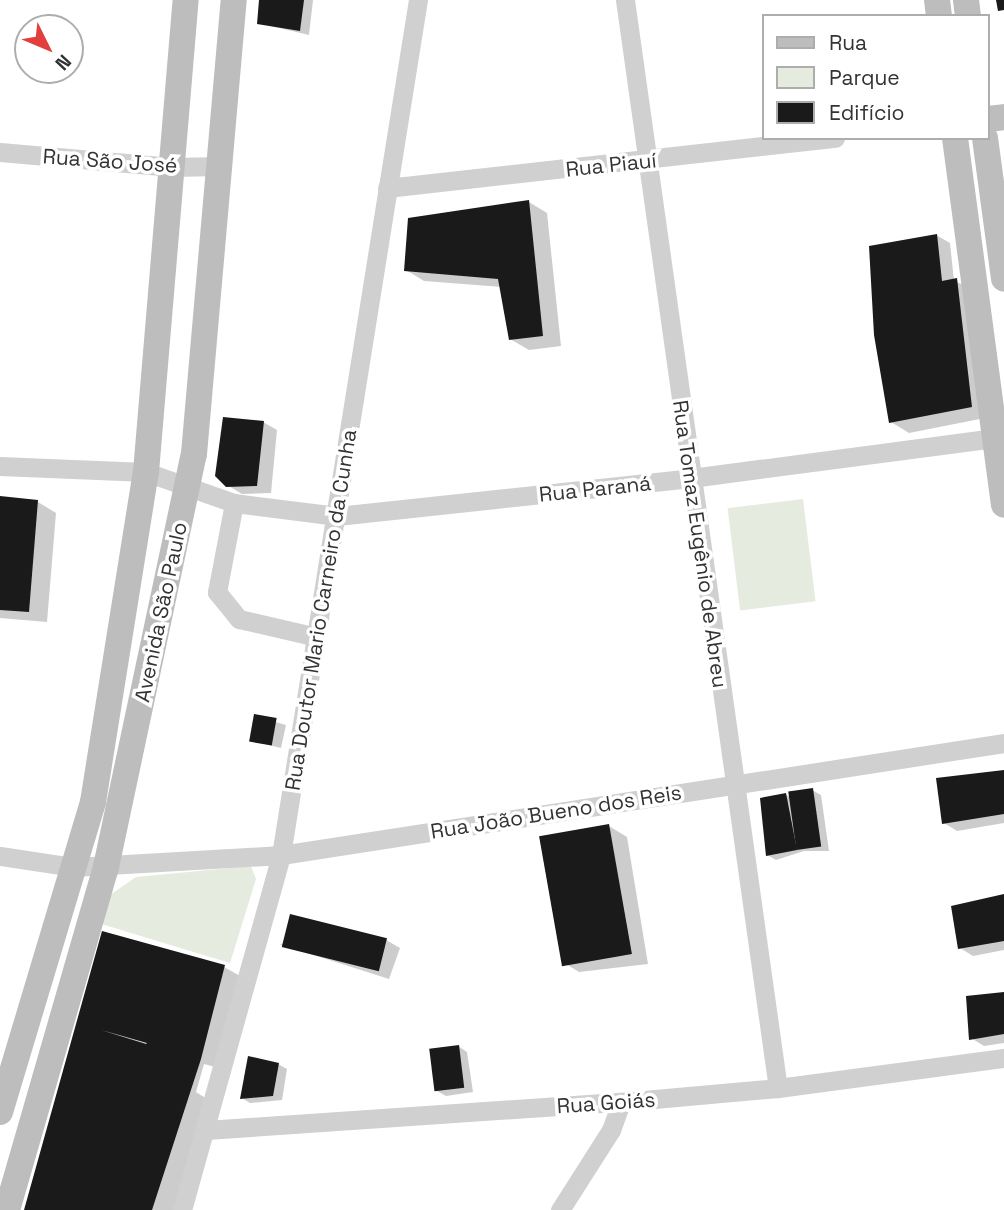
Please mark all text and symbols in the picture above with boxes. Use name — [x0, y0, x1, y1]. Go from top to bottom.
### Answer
north arrow — [14, 14, 84, 84]
legend — [762, 14, 990, 140]
text: Rua — [829, 29, 867, 56]
text: N — [50, 49, 77, 75]
text: Parque — [829, 64, 900, 91]
text: Edifício — [829, 99, 905, 126]
street label: Rua São José — [42, 144, 178, 178]
street label: Rua Piauí — [564, 148, 658, 182]
street label: Rua Tomaz Eugênio de Abreu — [667, 398, 733, 690]
street label: Rua Doutor Mario Carneiro da Cunha — [280, 427, 362, 793]
street label: Rua Paraná — [538, 471, 652, 507]
street label: Avenida São Paulo — [130, 520, 192, 704]
street label: Rua João Bueno dos Reis — [429, 780, 683, 844]
street label: Rua Goiás — [556, 1087, 656, 1119]

